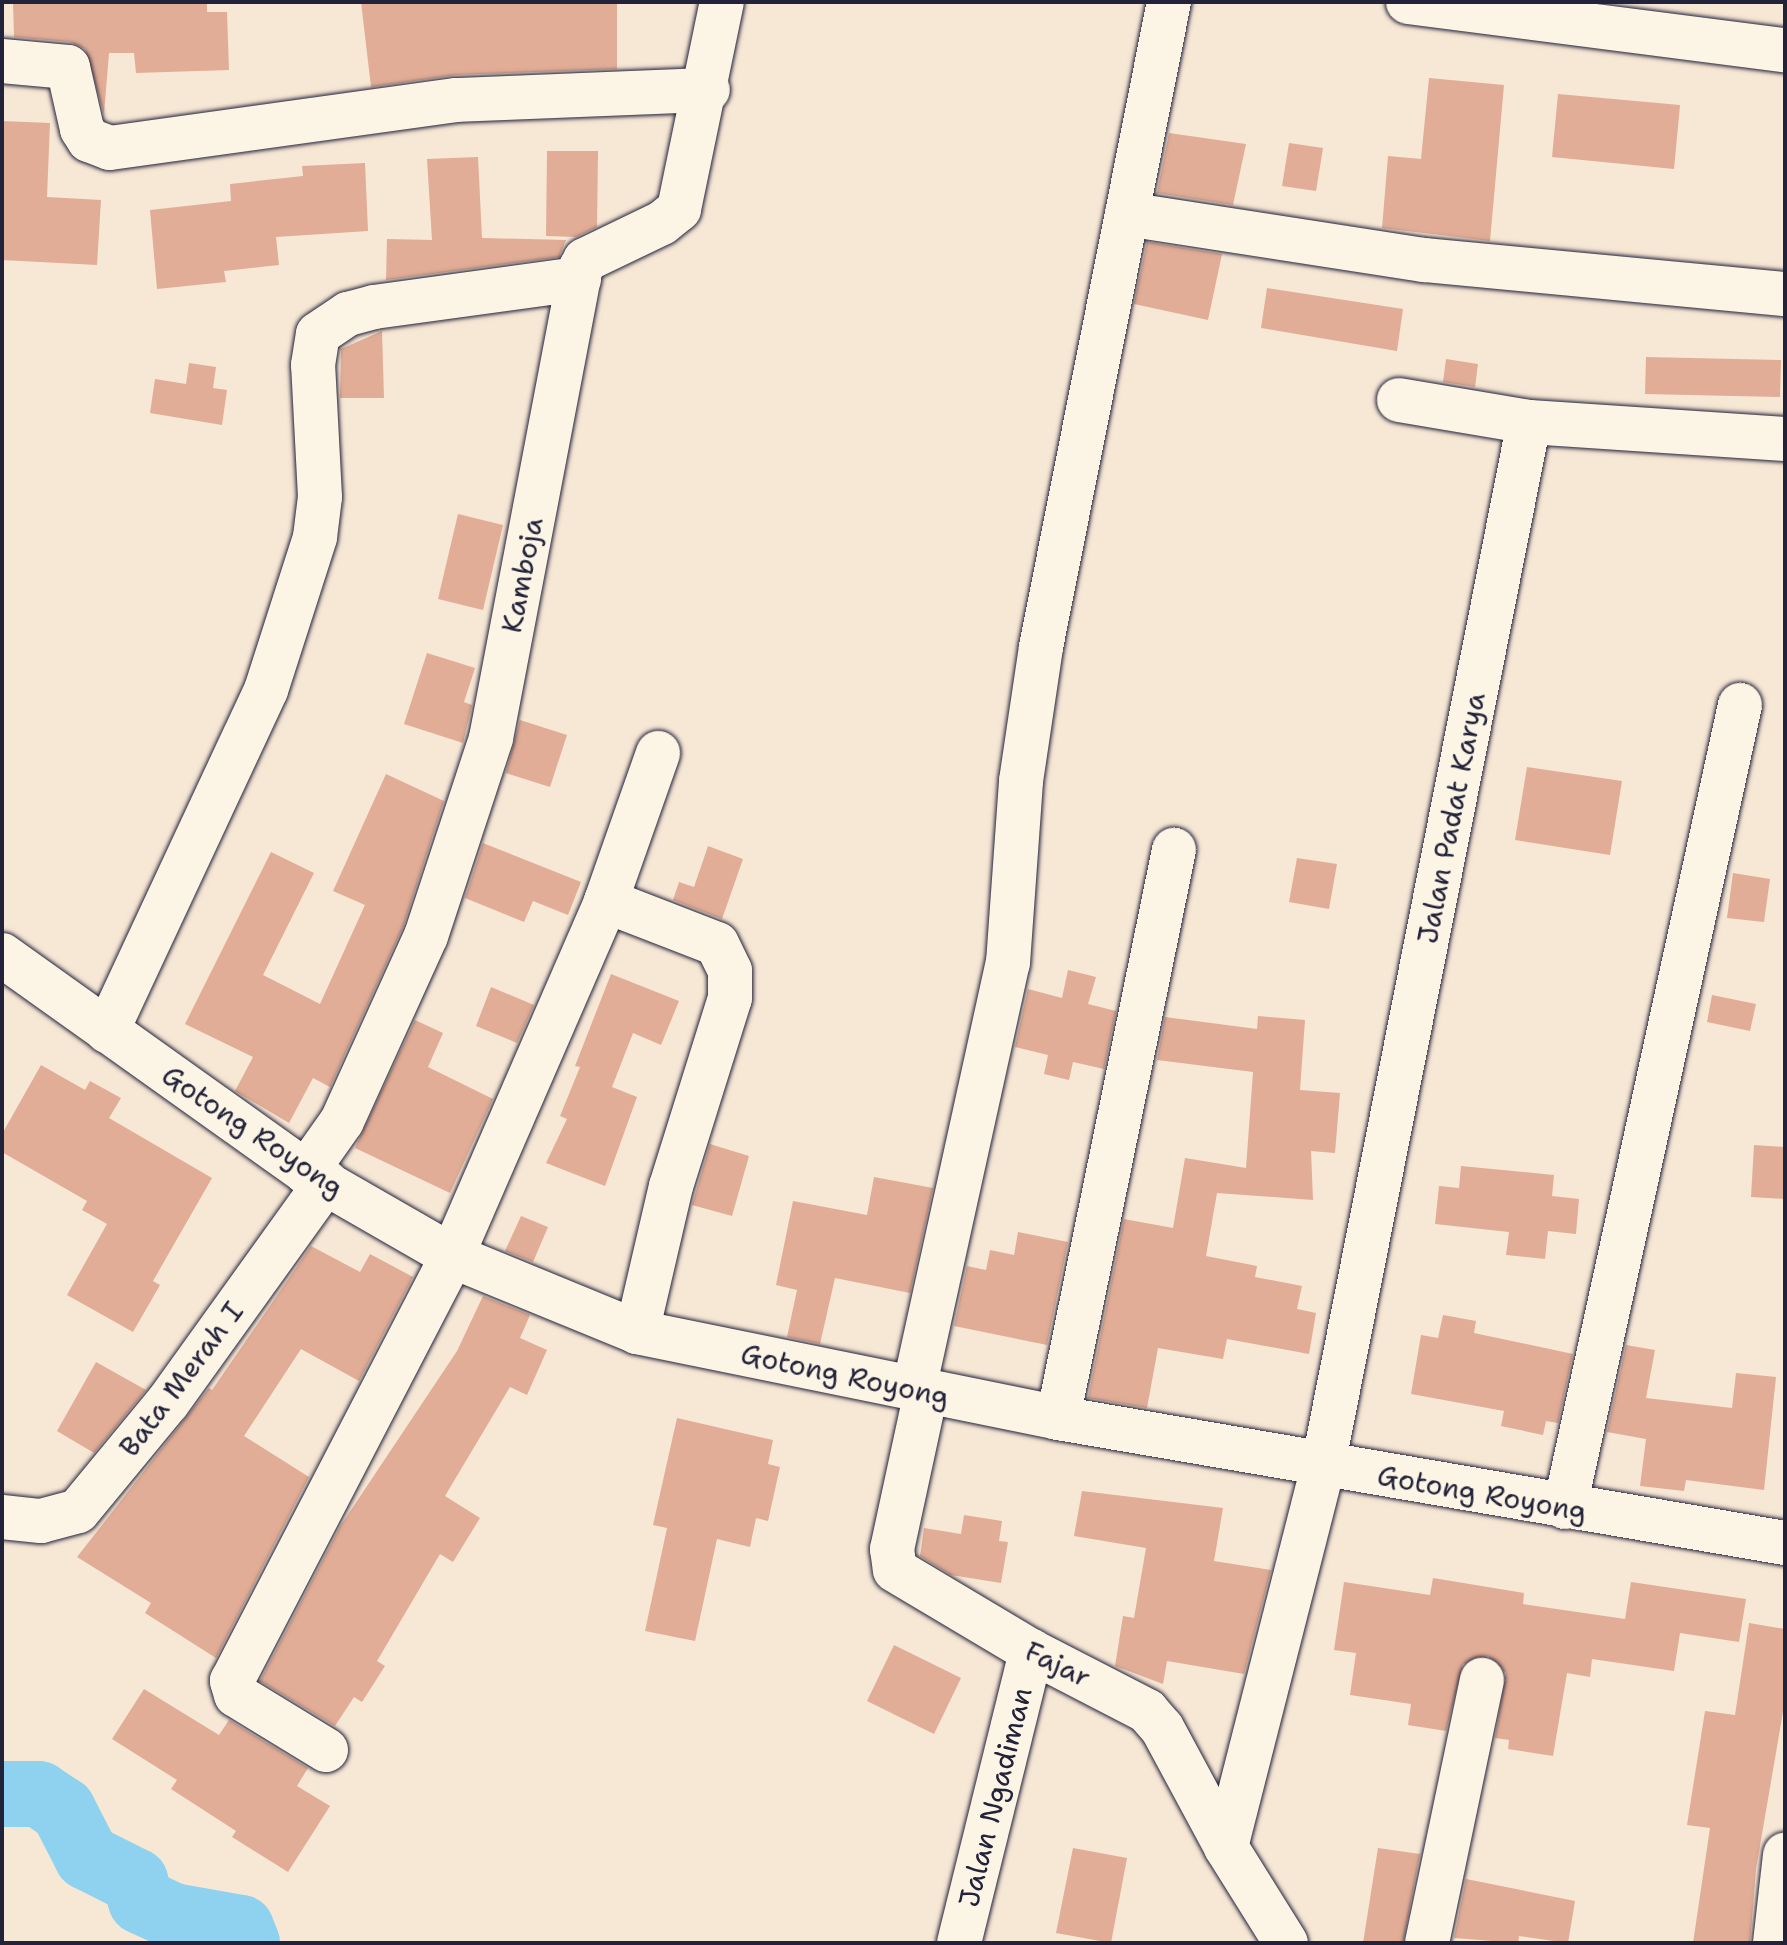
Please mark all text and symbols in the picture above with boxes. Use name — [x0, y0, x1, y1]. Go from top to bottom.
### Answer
street label: Kamboja — [494, 514, 550, 636]
street label: Jalan Padat Karya — [1410, 690, 1492, 946]
street label: Gotong Royong — [156, 1058, 350, 1204]
street label: Bata Merah I — [112, 1295, 250, 1463]
street label: Gotong Royong — [738, 1337, 952, 1413]
street label: Gotong Royong — [1375, 1458, 1589, 1528]
street label: Fajar — [1020, 1634, 1096, 1694]
street label: Jalan Ngadiman — [951, 1684, 1039, 1910]

